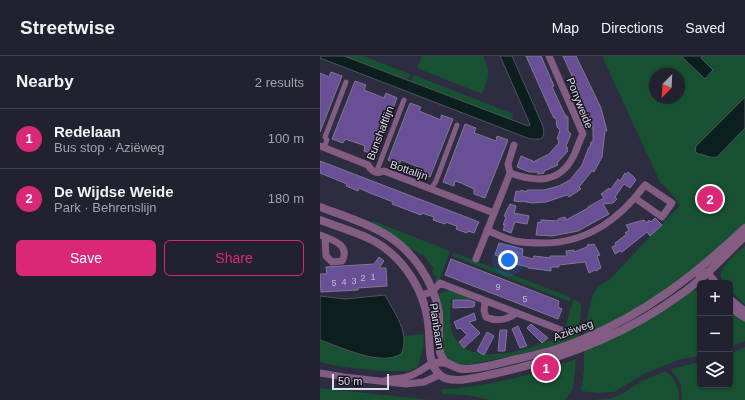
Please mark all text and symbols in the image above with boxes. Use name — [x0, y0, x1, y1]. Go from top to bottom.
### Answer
text: Streetwise — [20, 17, 115, 38]
text: Map — [552, 20, 579, 36]
text: Directions — [601, 20, 663, 36]
text: Saved — [685, 20, 725, 36]
north arrow — [649, 68, 685, 104]
text: Nearby — [16, 72, 74, 91]
text: 2 results — [255, 75, 304, 90]
street label: Ponyweide — [564, 76, 596, 130]
street label: Bunshaftlijn — [364, 104, 396, 162]
text: Redelaan — [54, 123, 121, 140]
text: 1 — [25, 131, 33, 146]
text: 100 m — [268, 131, 304, 146]
text: Bus stop · Aziëweg — [54, 140, 165, 155]
street label: Bottalijn — [389, 158, 429, 182]
text: De Wijdse Weide — [54, 183, 174, 200]
pin: 2 — [697, 184, 723, 214]
text: 2 — [25, 191, 33, 206]
text: 180 m — [268, 191, 304, 206]
text: Park · Behrenslijn — [54, 200, 157, 215]
button: Save — [16, 240, 156, 276]
button: Share — [164, 240, 304, 276]
your location — [498, 250, 518, 270]
house number: 1 — [370, 272, 376, 282]
house number: 2 — [360, 273, 366, 283]
house number: 3 — [351, 276, 357, 286]
house number: 4 — [341, 277, 347, 287]
house number: 5 — [331, 278, 337, 288]
map controls — [697, 280, 733, 388]
button: + — [697, 280, 733, 316]
house number: 9 — [495, 282, 501, 292]
house number: 5 — [522, 294, 528, 304]
street label: Planbaan — [427, 302, 447, 350]
button: − — [697, 316, 733, 352]
street label: Aziëweg — [551, 317, 595, 343]
button: layers — [697, 352, 733, 388]
pin: 1 — [533, 353, 559, 383]
scale bar — [332, 372, 389, 391]
text: 50 m — [338, 375, 362, 387]

